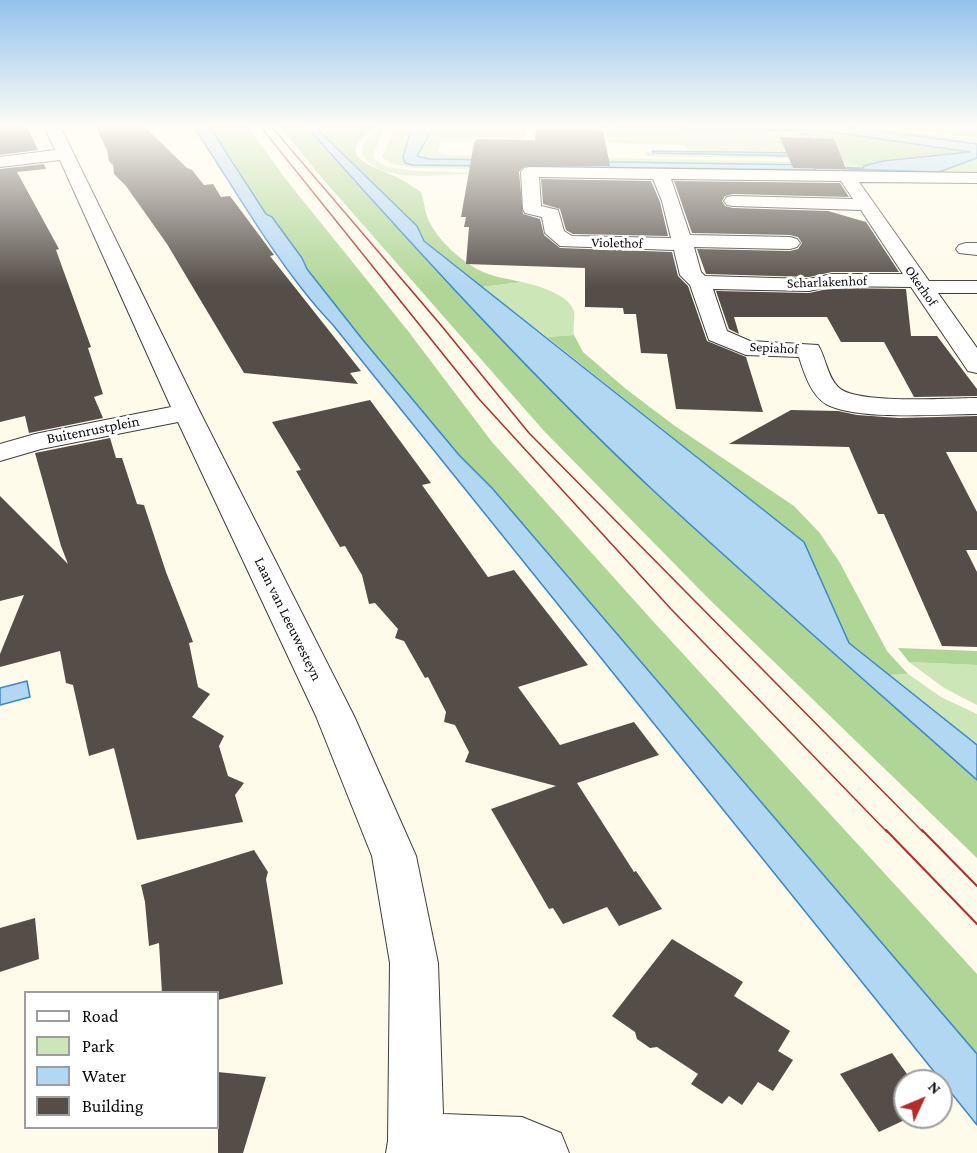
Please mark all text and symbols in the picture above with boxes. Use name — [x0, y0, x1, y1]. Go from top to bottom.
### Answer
street label: Violethof — [591, 234, 643, 252]
street label: Okerhof — [901, 263, 941, 309]
street label: Scharlakenhof — [787, 272, 867, 292]
street label: Sepiahof — [749, 338, 799, 358]
street label: Buitenrustplein — [45, 412, 141, 448]
street label: Laan van Leeuwesteyn — [250, 554, 326, 684]
legend — [24, 991, 219, 1129]
text: Road — [82, 1006, 119, 1026]
text: Park — [82, 1036, 114, 1056]
text: Water — [82, 1066, 126, 1086]
north arrow — [893, 1069, 953, 1129]
text: N — [925, 1078, 945, 1097]
text: Building — [82, 1096, 143, 1116]

